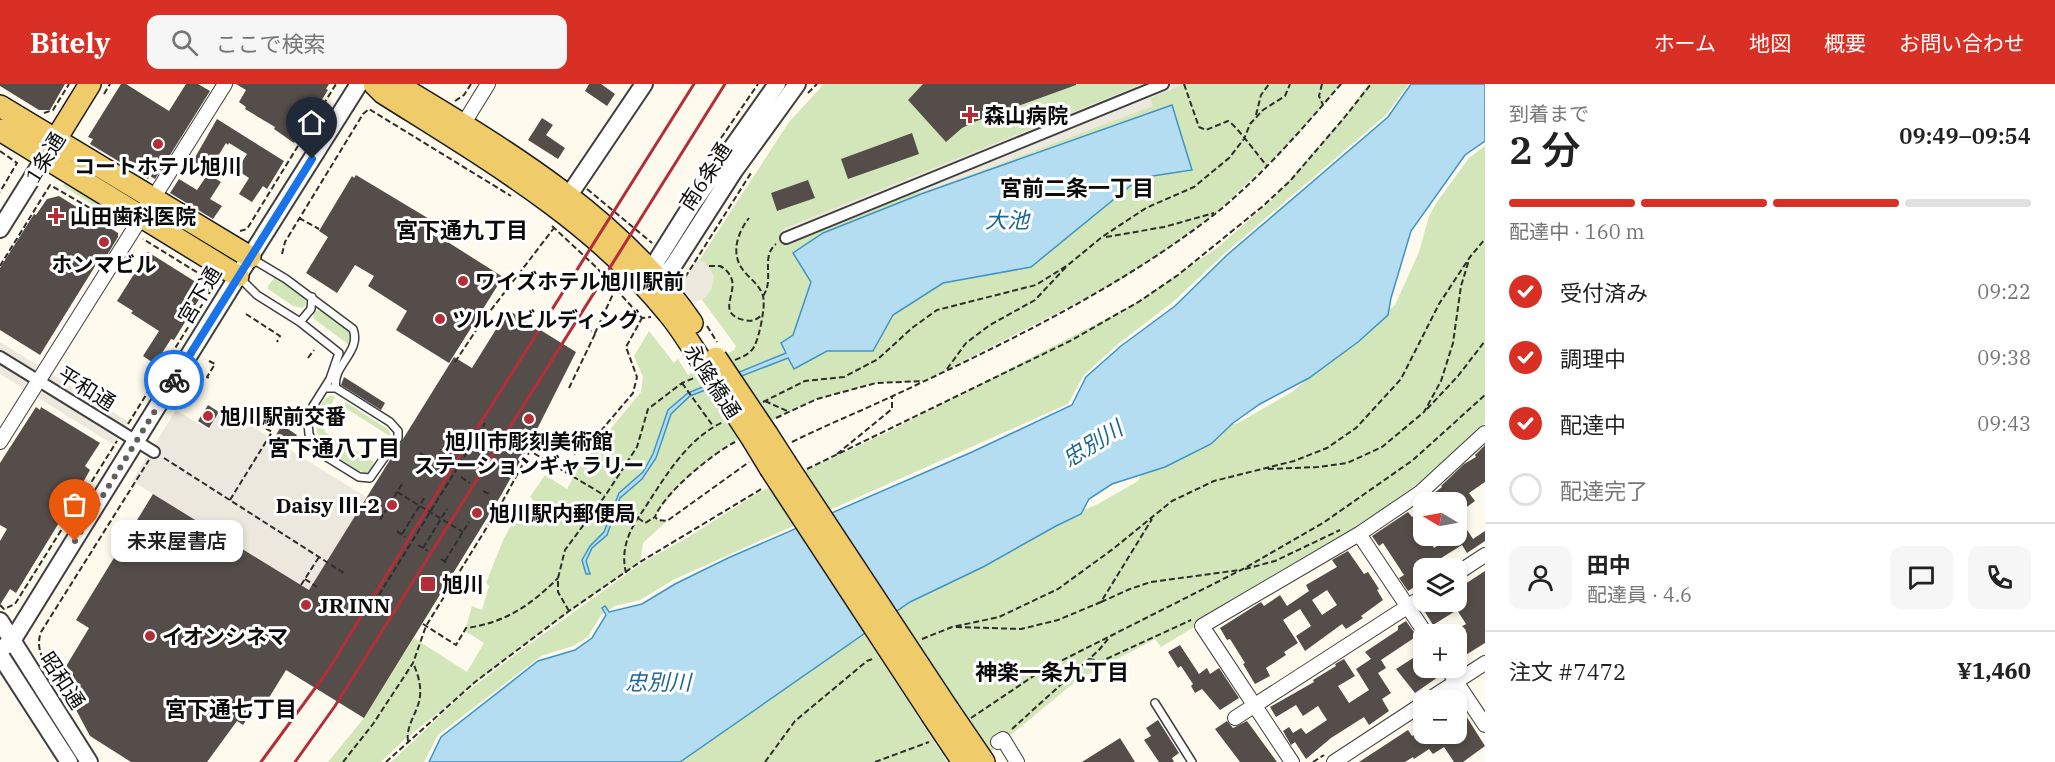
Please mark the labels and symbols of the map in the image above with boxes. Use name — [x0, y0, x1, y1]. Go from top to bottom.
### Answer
pin — [286, 97, 337, 159]
place label: 森山病院 — [984, 101, 1068, 129]
marker: 森山病院 — [961, 106, 979, 124]
street label: 1条通 — [19, 126, 71, 188]
marker: コートホテル旭川 — [151, 137, 165, 151]
street label: 南6条通 — [673, 137, 737, 215]
place label: コートホテル旭川 — [74, 152, 242, 180]
district label: 宮前二条一丁目 — [1000, 173, 1154, 202]
place label: 山田歯科医院 — [70, 202, 196, 230]
water label: 大池 — [985, 205, 1031, 234]
marker: 山田歯科医院 — [47, 207, 65, 225]
district label: 宮下通九丁目 — [396, 215, 528, 244]
marker: ホンマビル — [97, 235, 111, 249]
place label: ホンマビル — [52, 250, 157, 278]
street label: 宮下通 — [171, 261, 227, 329]
place label: ワイズホテル旭川駅前 — [475, 267, 684, 295]
marker: ワイズホテル旭川駅前 — [456, 274, 470, 288]
place label: ツルハビルディング — [452, 305, 640, 333]
marker: ツルハビルディング — [433, 312, 447, 326]
street label: 永隆橋通 — [678, 338, 748, 424]
courier — [144, 350, 204, 410]
street label: 平和通 — [53, 359, 121, 417]
place label: 旭川駅前交番 — [220, 402, 346, 430]
marker: 旭川駅前交番 — [201, 409, 215, 423]
marker: 旭川市彫刻美術館 ステーションギャラリー — [522, 412, 536, 426]
water label: 忠別川 — [1056, 412, 1129, 473]
place label: 旭川市彫刻美術館 ステーションギャラリー — [414, 427, 644, 479]
district label: 宮下通八丁目 — [268, 433, 400, 462]
pin — [49, 479, 100, 541]
place label: Daisy Ⅲ-2 — [276, 491, 380, 519]
north arrow — [1413, 492, 1467, 546]
marker: Daisy Ⅲ-2 — [385, 498, 399, 512]
place label: 旭川駅内郵便局 — [489, 499, 636, 527]
marker: 旭川駅内郵便局 — [470, 506, 484, 520]
callout: 未来屋書店 — [111, 520, 243, 562]
place label: 旭川 — [442, 570, 484, 598]
marker: 旭川 — [419, 575, 437, 593]
place label: JR INN — [318, 591, 390, 619]
marker: JR INN — [299, 598, 313, 612]
place label: イオンシネマ — [162, 622, 288, 650]
marker: イオンシネマ — [143, 629, 157, 643]
street label: 昭和通 — [34, 646, 92, 714]
district label: 神楽一条九丁目 — [975, 657, 1129, 686]
water label: 忠別川 — [625, 667, 693, 696]
district label: 宮下通七丁目 — [165, 694, 297, 723]

